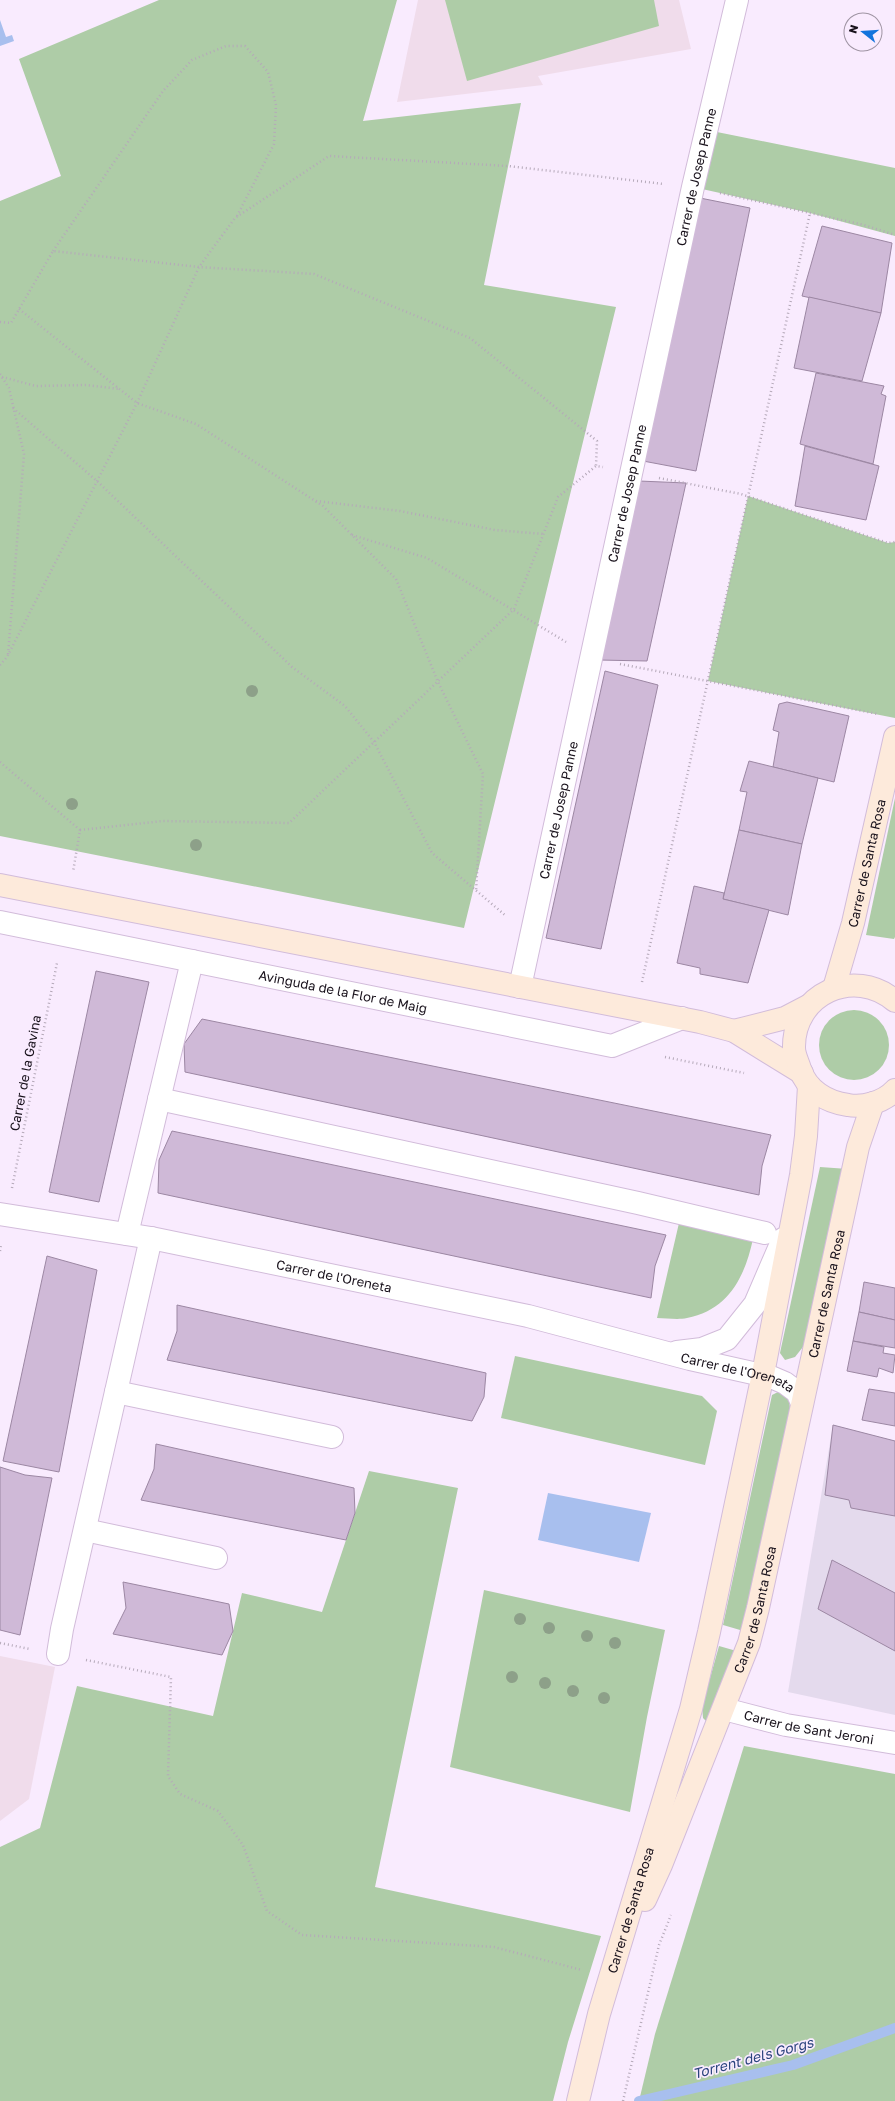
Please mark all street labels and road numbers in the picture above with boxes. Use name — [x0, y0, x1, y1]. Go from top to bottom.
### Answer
street label: Carrer de Josep Panne — [673, 106, 719, 247]
street label: Carrer de Josep Panne — [604, 423, 649, 564]
street label: Carrer de Josep Panne — [536, 740, 581, 881]
street label: Carrer de Santa Rosa — [844, 798, 889, 929]
street label: Avinguda de la Flor de Maig — [257, 967, 429, 1016]
street label: Carrer de la Gavina — [6, 1014, 44, 1132]
street label: Carrer de Santa Rosa — [804, 1228, 848, 1359]
street label: Carrer de l'Oreneta — [275, 1256, 393, 1296]
street label: Carrer de l'Oreneta — [679, 1349, 798, 1395]
street label: Carrer de Santa Rosa — [730, 1545, 779, 1676]
street label: Carrer de Sant Jeroni — [742, 1707, 875, 1747]
street label: Carrer de Santa Rosa — [604, 1845, 657, 1975]

